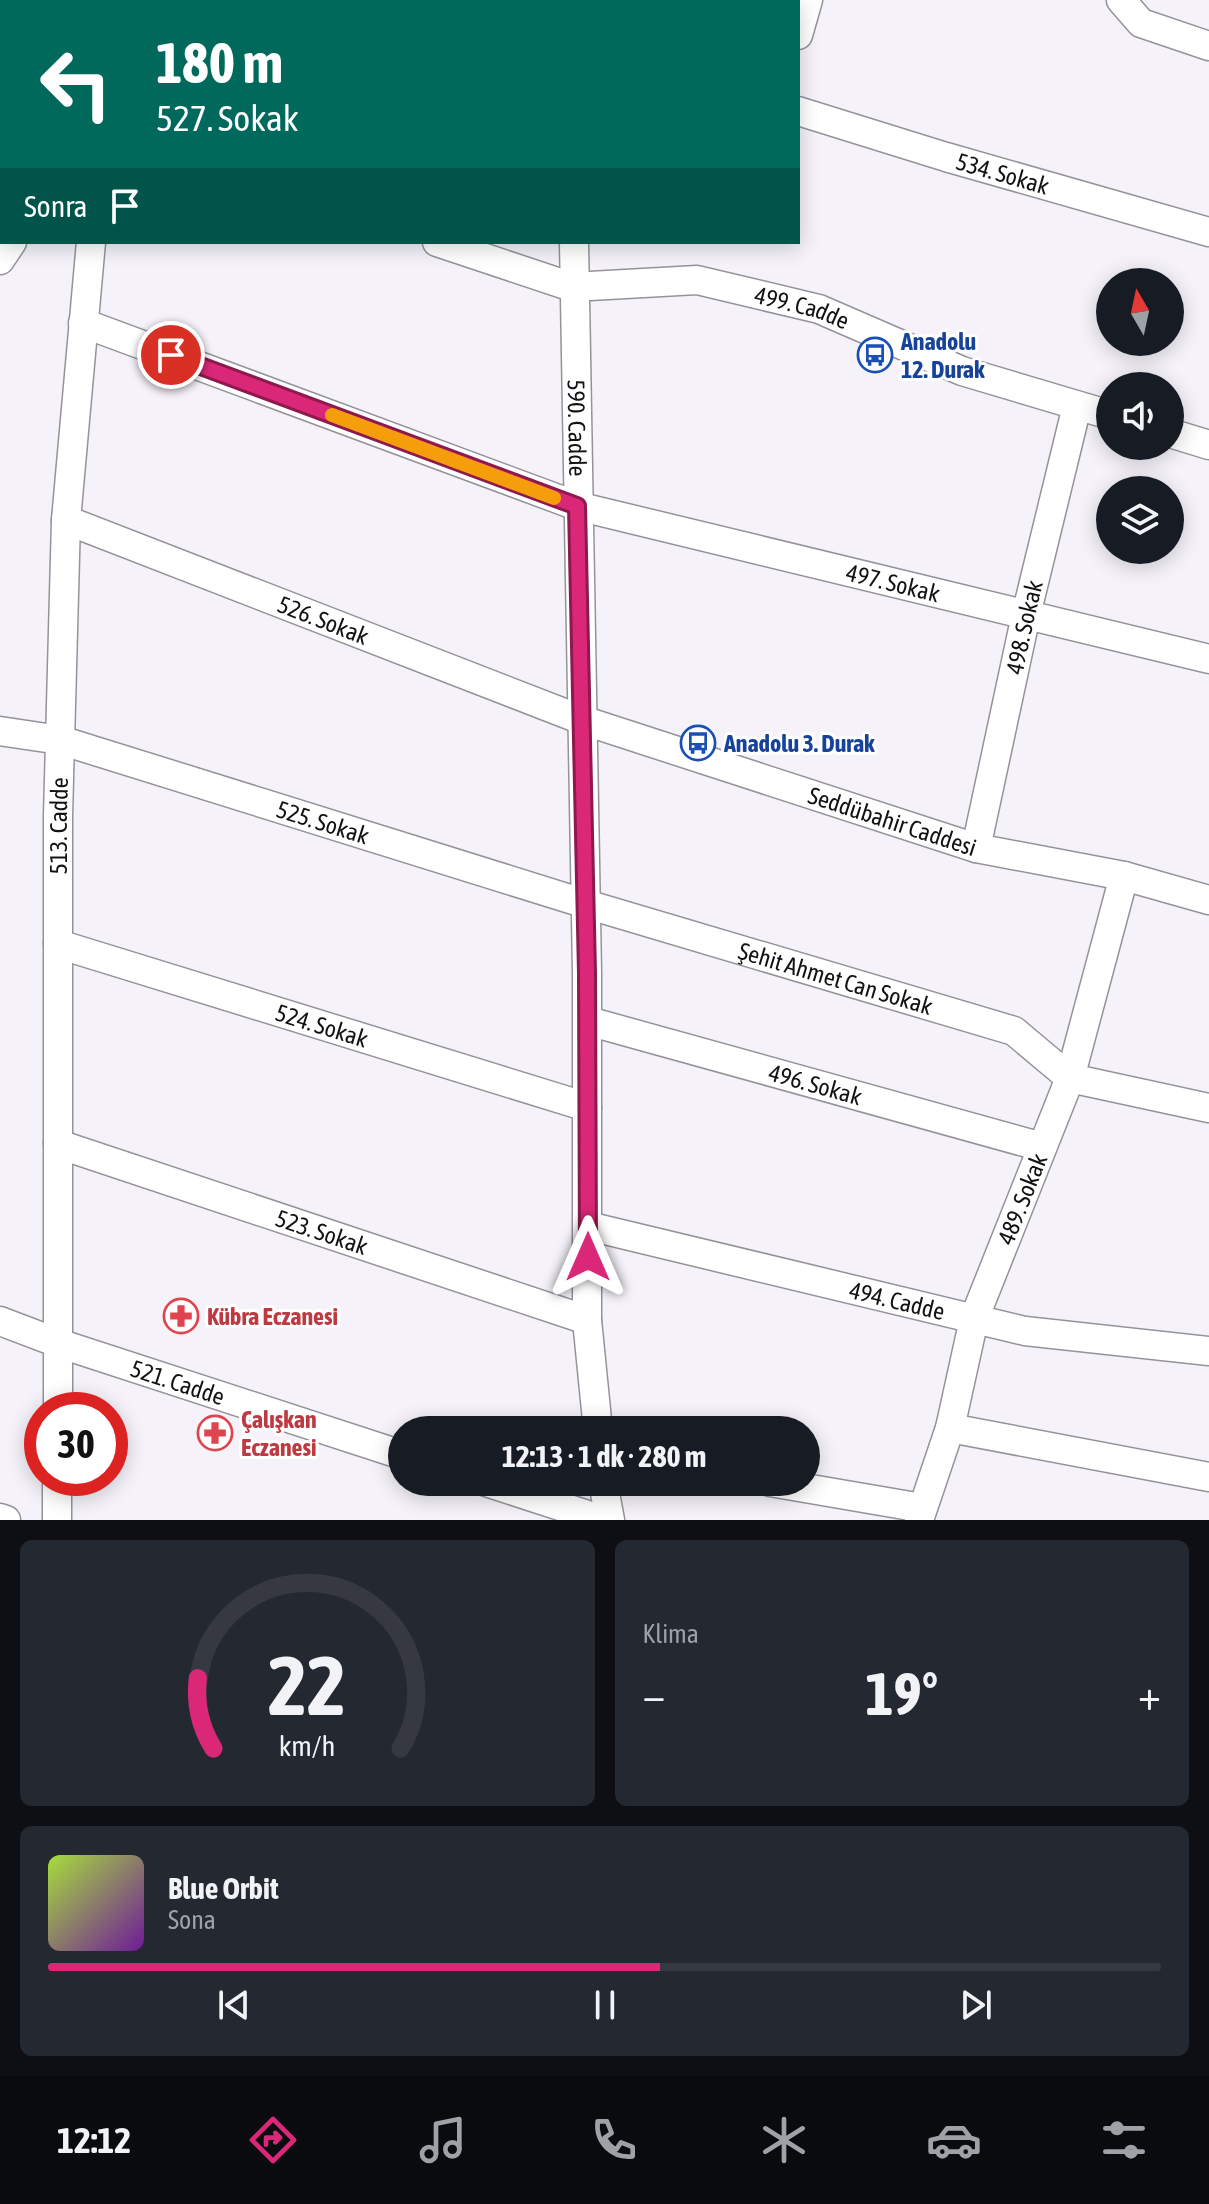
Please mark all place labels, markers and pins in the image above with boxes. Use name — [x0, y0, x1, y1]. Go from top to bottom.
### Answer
pin — [137, 321, 205, 389]
place label: Anadolu 12. Durak — [900, 328, 985, 383]
bus stop icon: Anadolu 12. Durak — [856, 336, 894, 374]
bus stop icon: Anadolu 3. Durak — [679, 724, 717, 762]
place label: Anadolu 3. Durak — [723, 730, 875, 757]
pharmacy icon: Kübra Eczanesi — [162, 1297, 200, 1335]
place label: Kübra Eczanesi — [207, 1303, 338, 1330]
place label: Çalışkan Eczanesi — [241, 1406, 317, 1461]
pharmacy icon: Çalışkan Eczanesi — [196, 1414, 234, 1452]

